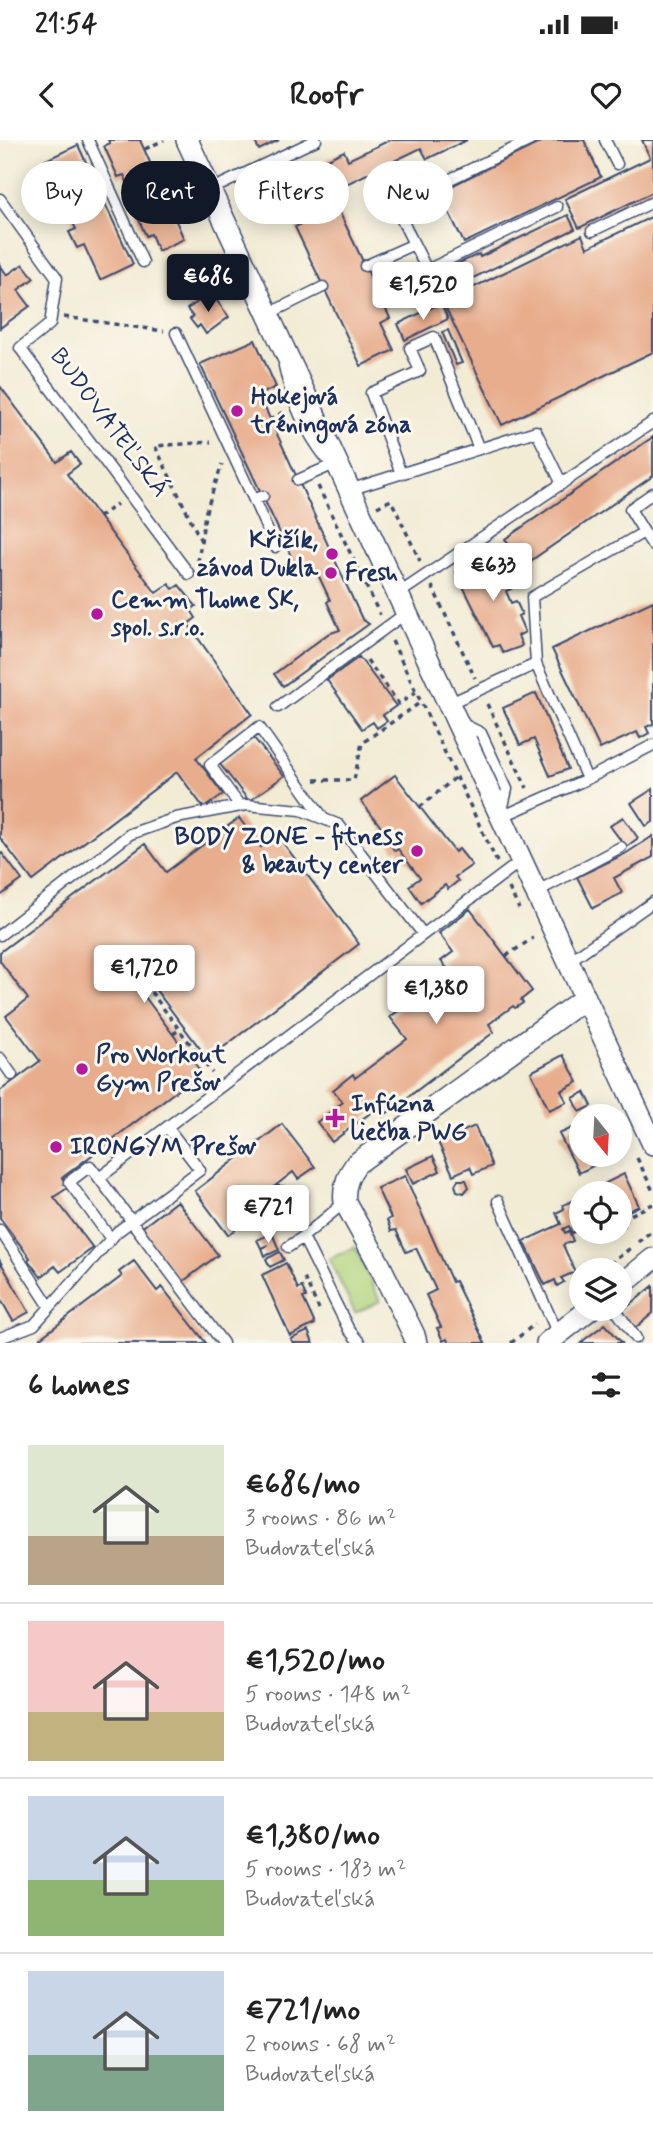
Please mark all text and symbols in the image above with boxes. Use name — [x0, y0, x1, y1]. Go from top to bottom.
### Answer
text: 21:54 — [35, 8, 97, 42]
text: Roofr — [290, 74, 363, 116]
icon: back — [28, 76, 66, 114]
icon: heart — [587, 76, 625, 114]
chip: Buy — [21, 161, 107, 224]
chip: Rent — [121, 161, 220, 224]
chip: Filters — [234, 161, 349, 224]
chip: New — [363, 161, 453, 224]
pin: €686 — [167, 254, 249, 314]
text: €686 — [183, 262, 233, 292]
pin: €1,520 — [366, 262, 480, 322]
text: €1,520 — [388, 270, 458, 300]
street label: BUDOVATEĽSKÁ — [43, 341, 176, 504]
place label: Hokejová tréningová zóna — [250, 382, 412, 444]
marker: Hokejová tréningová zóna — [229, 403, 245, 419]
place label: Křižík, závod Dukla — [197, 525, 319, 584]
pin: €633 — [452, 544, 534, 603]
marker: Křižík, závod Dukla — [324, 546, 340, 562]
text: €633 — [470, 551, 516, 581]
place label: Fresh — [345, 558, 398, 589]
marker: Fresh — [323, 565, 339, 581]
place label: Cemm Thome SK, spol. s.r.o. — [110, 585, 299, 644]
marker: Cemm Thome SK, spol. s.r.o. — [89, 606, 105, 622]
place label: BODY ZONE - fitness & beauty center — [174, 822, 404, 881]
marker: BODY ZONE - fitness & beauty center — [409, 843, 425, 859]
pin: €1,720 — [87, 946, 201, 1005]
text: €1,720 — [110, 953, 178, 983]
pin: €1,380 — [379, 966, 493, 1026]
text: €1,380 — [403, 974, 469, 1004]
place label: Pro Workout Gym Prešov — [96, 1040, 227, 1099]
marker: Pro Workout Gym Prešov — [74, 1061, 90, 1077]
place label: Infúzna liečba PWG — [351, 1089, 467, 1148]
north arrow — [569, 1104, 632, 1167]
map controls — [569, 1104, 632, 1321]
marker: Infúzna liečba PWG — [325, 1108, 345, 1128]
place label: IRONGYM Prešov — [70, 1132, 257, 1163]
marker: IRONGYM Prešov — [48, 1139, 64, 1155]
button: locate — [569, 1181, 632, 1244]
pin: €721 — [227, 1186, 309, 1245]
text: €721 — [243, 1193, 293, 1223]
button: layers — [569, 1258, 632, 1321]
text: 6 homes — [28, 1366, 130, 1405]
icon: filters — [587, 1366, 625, 1404]
text: €686/mo — [245, 1465, 360, 1504]
icon: home — [84, 1473, 168, 1557]
text: 3 rooms · 86 m² — [245, 1504, 396, 1534]
text: Budovateľská — [245, 1534, 375, 1564]
text: €1,520/mo — [245, 1641, 385, 1680]
icon: home — [84, 1649, 168, 1733]
text: 5 rooms · 148 m² — [245, 1680, 411, 1710]
text: Budovateľská — [245, 1710, 375, 1740]
text: €1,380/mo — [245, 1816, 380, 1855]
icon: home — [84, 1824, 168, 1908]
text: 5 rooms · 183 m² — [245, 1855, 406, 1885]
text: Budovateľská — [245, 1885, 375, 1915]
text: €721/mo — [245, 1991, 360, 2030]
icon: home — [84, 1999, 168, 2083]
text: 2 rooms · 68 m² — [245, 2030, 396, 2060]
text: Budovateľská — [245, 2060, 375, 2090]

